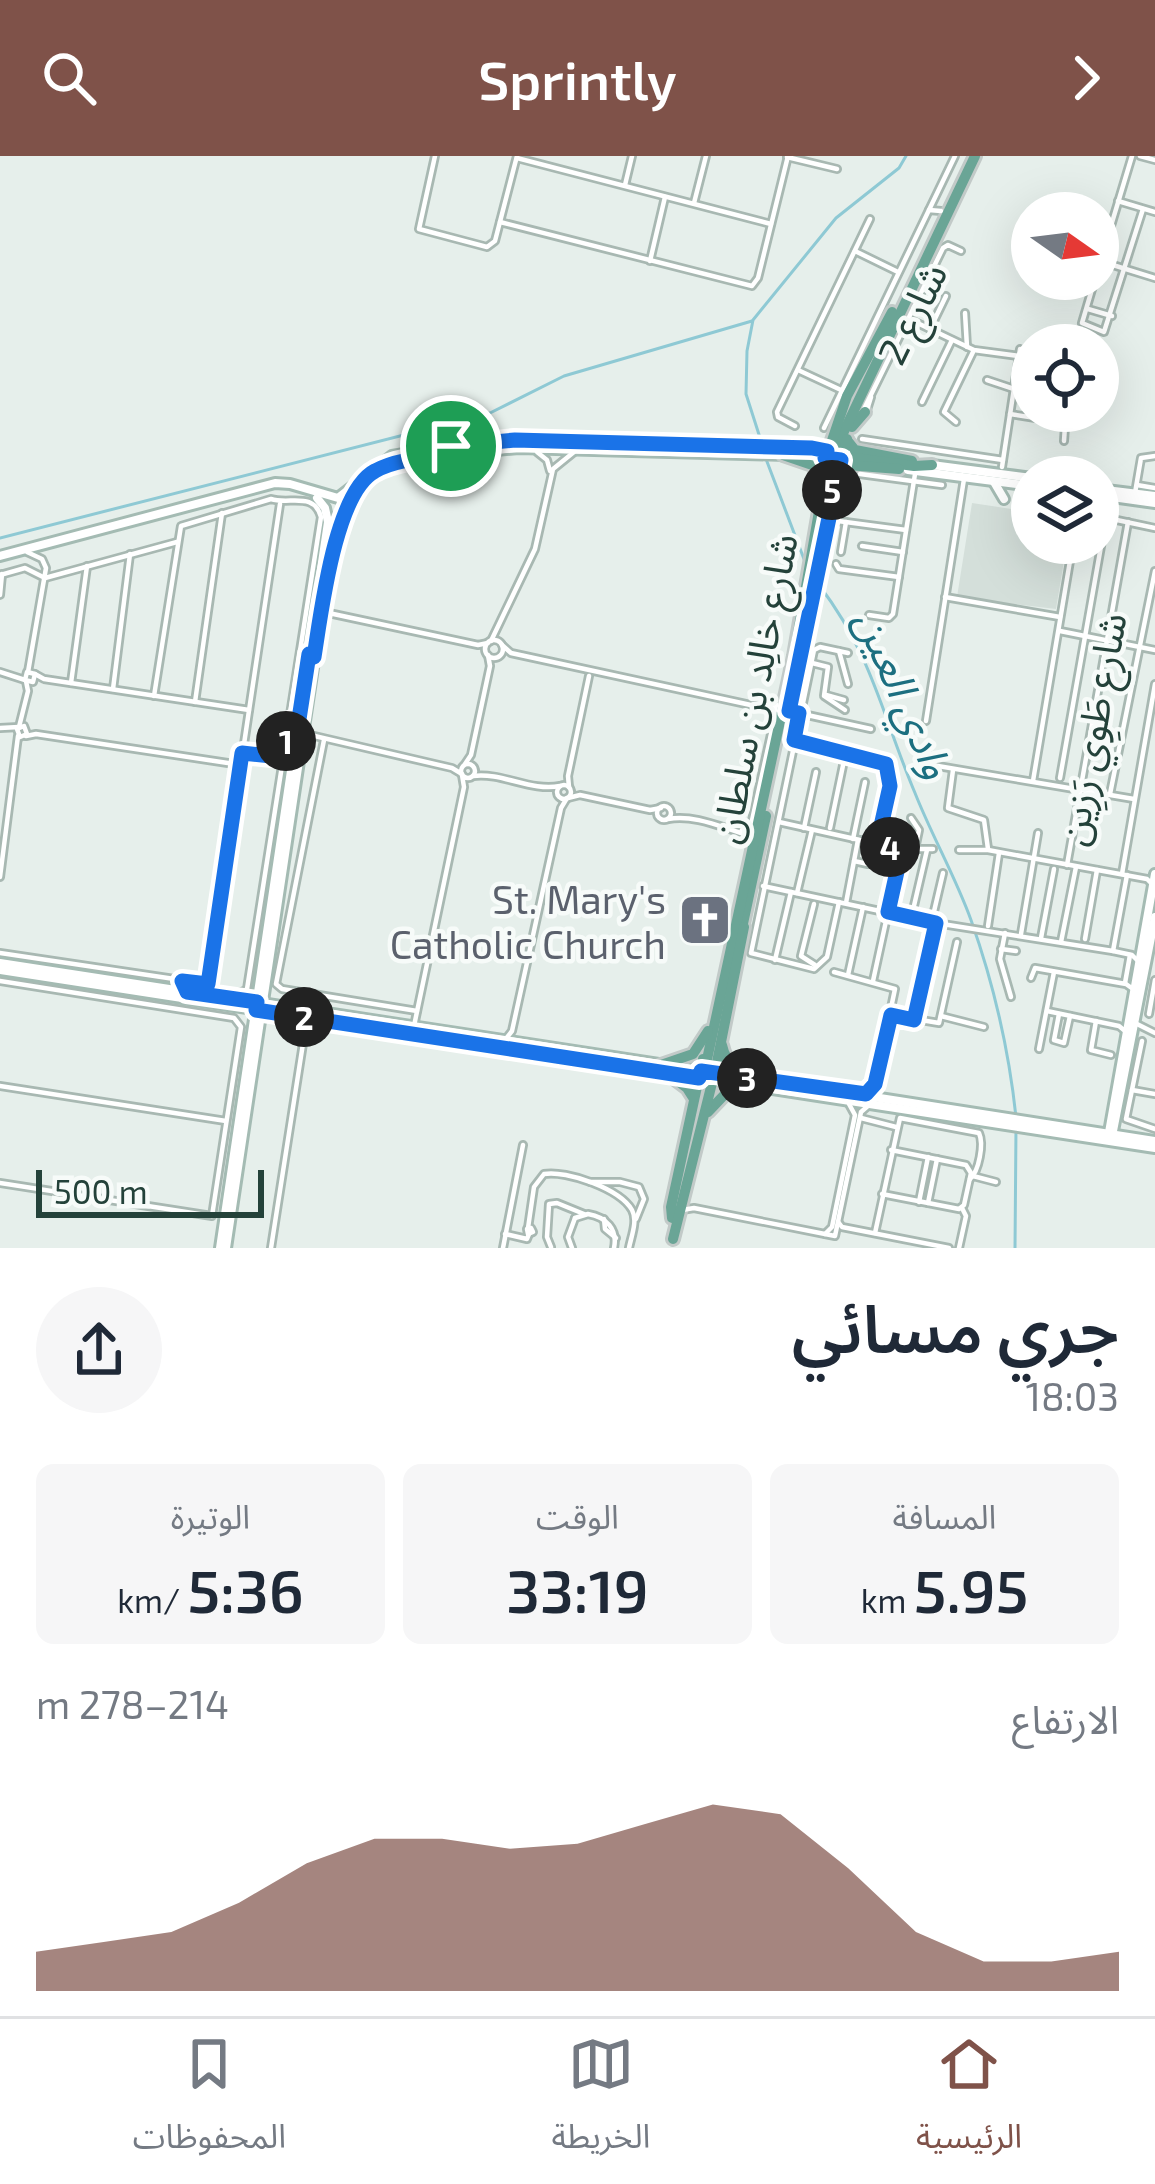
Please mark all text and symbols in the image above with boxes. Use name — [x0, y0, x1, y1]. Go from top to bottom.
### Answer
icon: search — [36, 45, 102, 111]
icon: forward — [1053, 45, 1119, 111]
text: Sprintly — [478, 46, 677, 111]
north arrow — [1011, 192, 1119, 300]
map controls — [1011, 192, 1119, 564]
street label: شارع 2 — [867, 255, 962, 374]
button: locate — [1011, 324, 1119, 432]
pin — [400, 395, 502, 497]
icon: arrive — [418, 413, 484, 479]
button: layers — [1011, 456, 1119, 564]
pin: 5 — [802, 460, 862, 520]
text: 5 — [823, 470, 841, 510]
street label: شارع خالِد بن سلطان — [700, 529, 813, 848]
water label: وادي العين — [838, 601, 965, 789]
street label: شارع طَوِي رَزِين — [1047, 609, 1143, 850]
pin: 1 — [256, 711, 316, 771]
text: 1 — [279, 721, 293, 761]
pin: 4 — [860, 817, 920, 877]
text: 4 — [879, 827, 901, 867]
place label: St. Mary's Catholic Church — [390, 875, 666, 967]
church icon: St. Mary's Catholic Church — [677, 892, 733, 948]
pin: 2 — [274, 987, 334, 1047]
text: 2 — [294, 997, 314, 1037]
pin: 3 — [717, 1048, 777, 1108]
text: 3 — [738, 1058, 756, 1098]
scale bar — [36, 1164, 264, 1217]
text: 500 m — [54, 1171, 148, 1211]
button: share — [36, 1287, 162, 1413]
text: جري مسائي — [792, 1287, 1119, 1366]
text: 18:03 — [1025, 1372, 1119, 1419]
text: الوتيرة — [171, 1496, 250, 1536]
text: الوقت — [536, 1496, 619, 1536]
text: المسافة — [893, 1496, 996, 1536]
text: 5:36 — [187, 1553, 304, 1625]
text: 33:19 — [506, 1553, 649, 1625]
text: 5.95 — [914, 1553, 1028, 1625]
text: /km — [117, 1580, 187, 1620]
text: km — [861, 1580, 914, 1620]
text: 214–278 m — [36, 1680, 229, 1727]
text: الارتفاع — [1012, 1695, 1119, 1742]
tab: المحفوظات — [133, 2031, 286, 2172]
tab: الخريطة — [552, 2031, 650, 2172]
tab: الرئيسية — [916, 2031, 1022, 2172]

